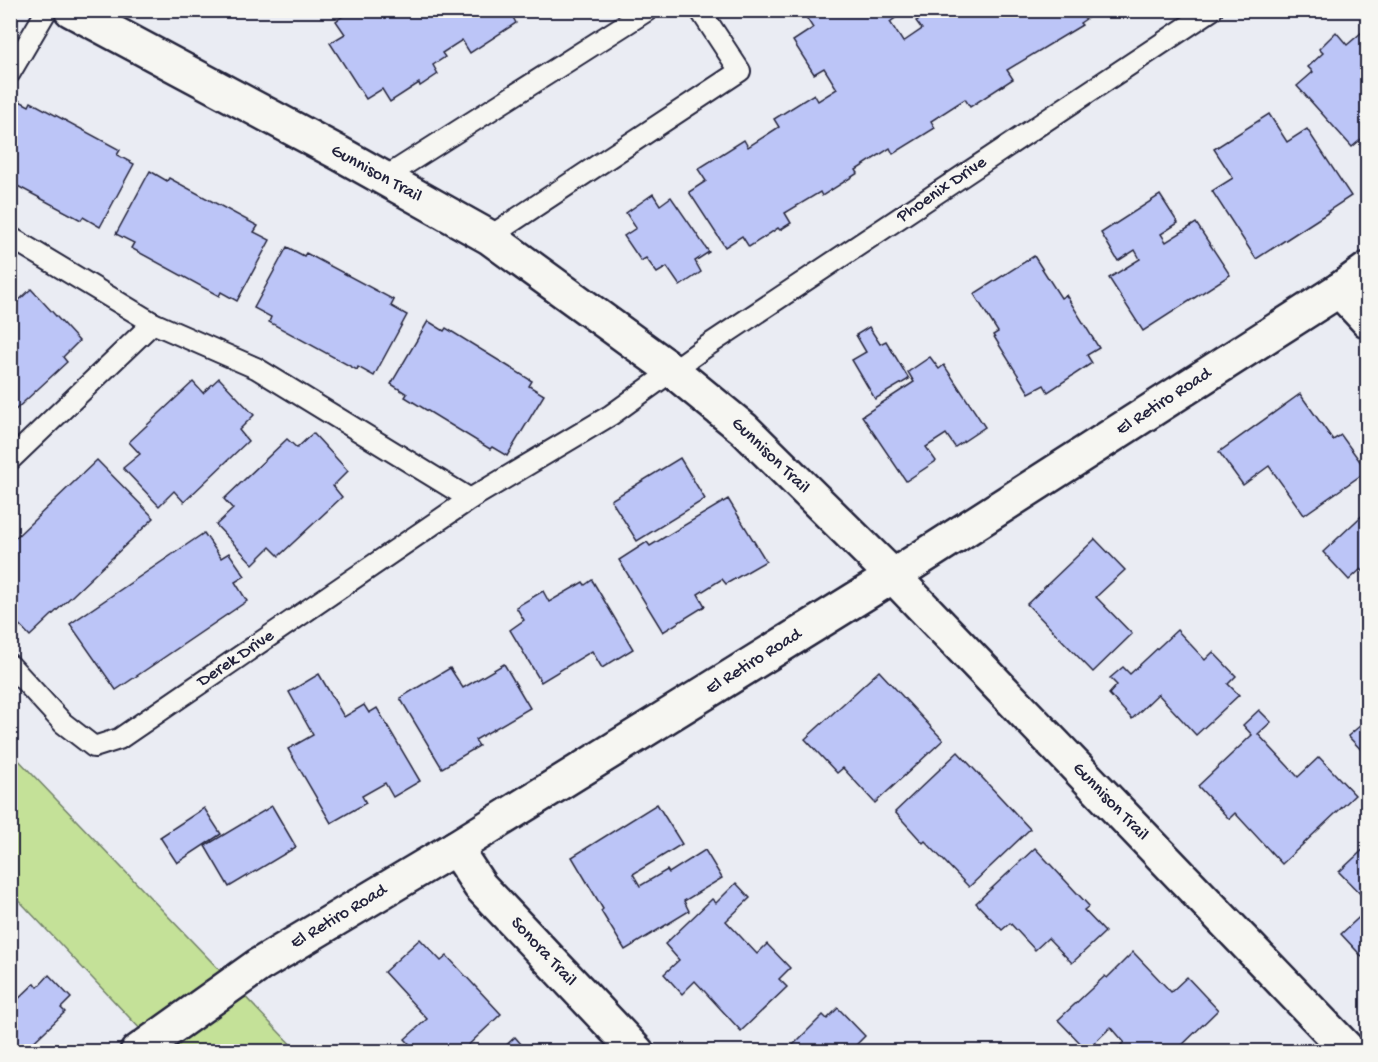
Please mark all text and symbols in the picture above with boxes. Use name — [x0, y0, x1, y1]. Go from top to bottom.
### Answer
street label: Gunnison Trail — [327, 140, 425, 208]
street label: Phoenix Drive — [892, 152, 991, 228]
street label: El Retiro Road — [1113, 363, 1217, 440]
street label: Gunnison Trail — [726, 413, 814, 499]
street label: El Retiro Road — [702, 624, 807, 700]
street label: Derek Drive — [193, 625, 279, 693]
street label: Gunnison Trail — [1067, 758, 1153, 846]
street label: El Retiro Road — [287, 879, 392, 954]
street label: Sonora Trail — [506, 913, 580, 991]

